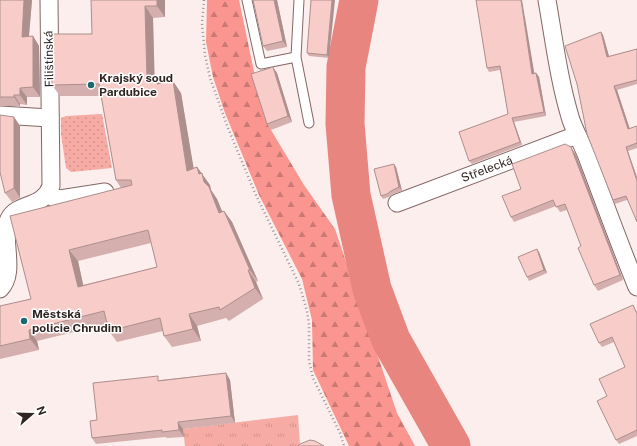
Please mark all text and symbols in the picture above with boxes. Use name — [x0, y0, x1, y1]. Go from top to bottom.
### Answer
street label: Filištínská — [42, 31, 56, 87]
place label: Krajský soud Pardubice — [99, 71, 173, 99]
marker: Krajský soud Pardubice — [86, 80, 96, 90]
street label: Střelecká — [459, 153, 514, 185]
place label: Městská policie Chrudim — [32, 307, 122, 335]
marker: Městská policie Chrudim — [19, 316, 29, 326]
north arrow — [12, 394, 52, 434]
text: N — [34, 404, 49, 417]

